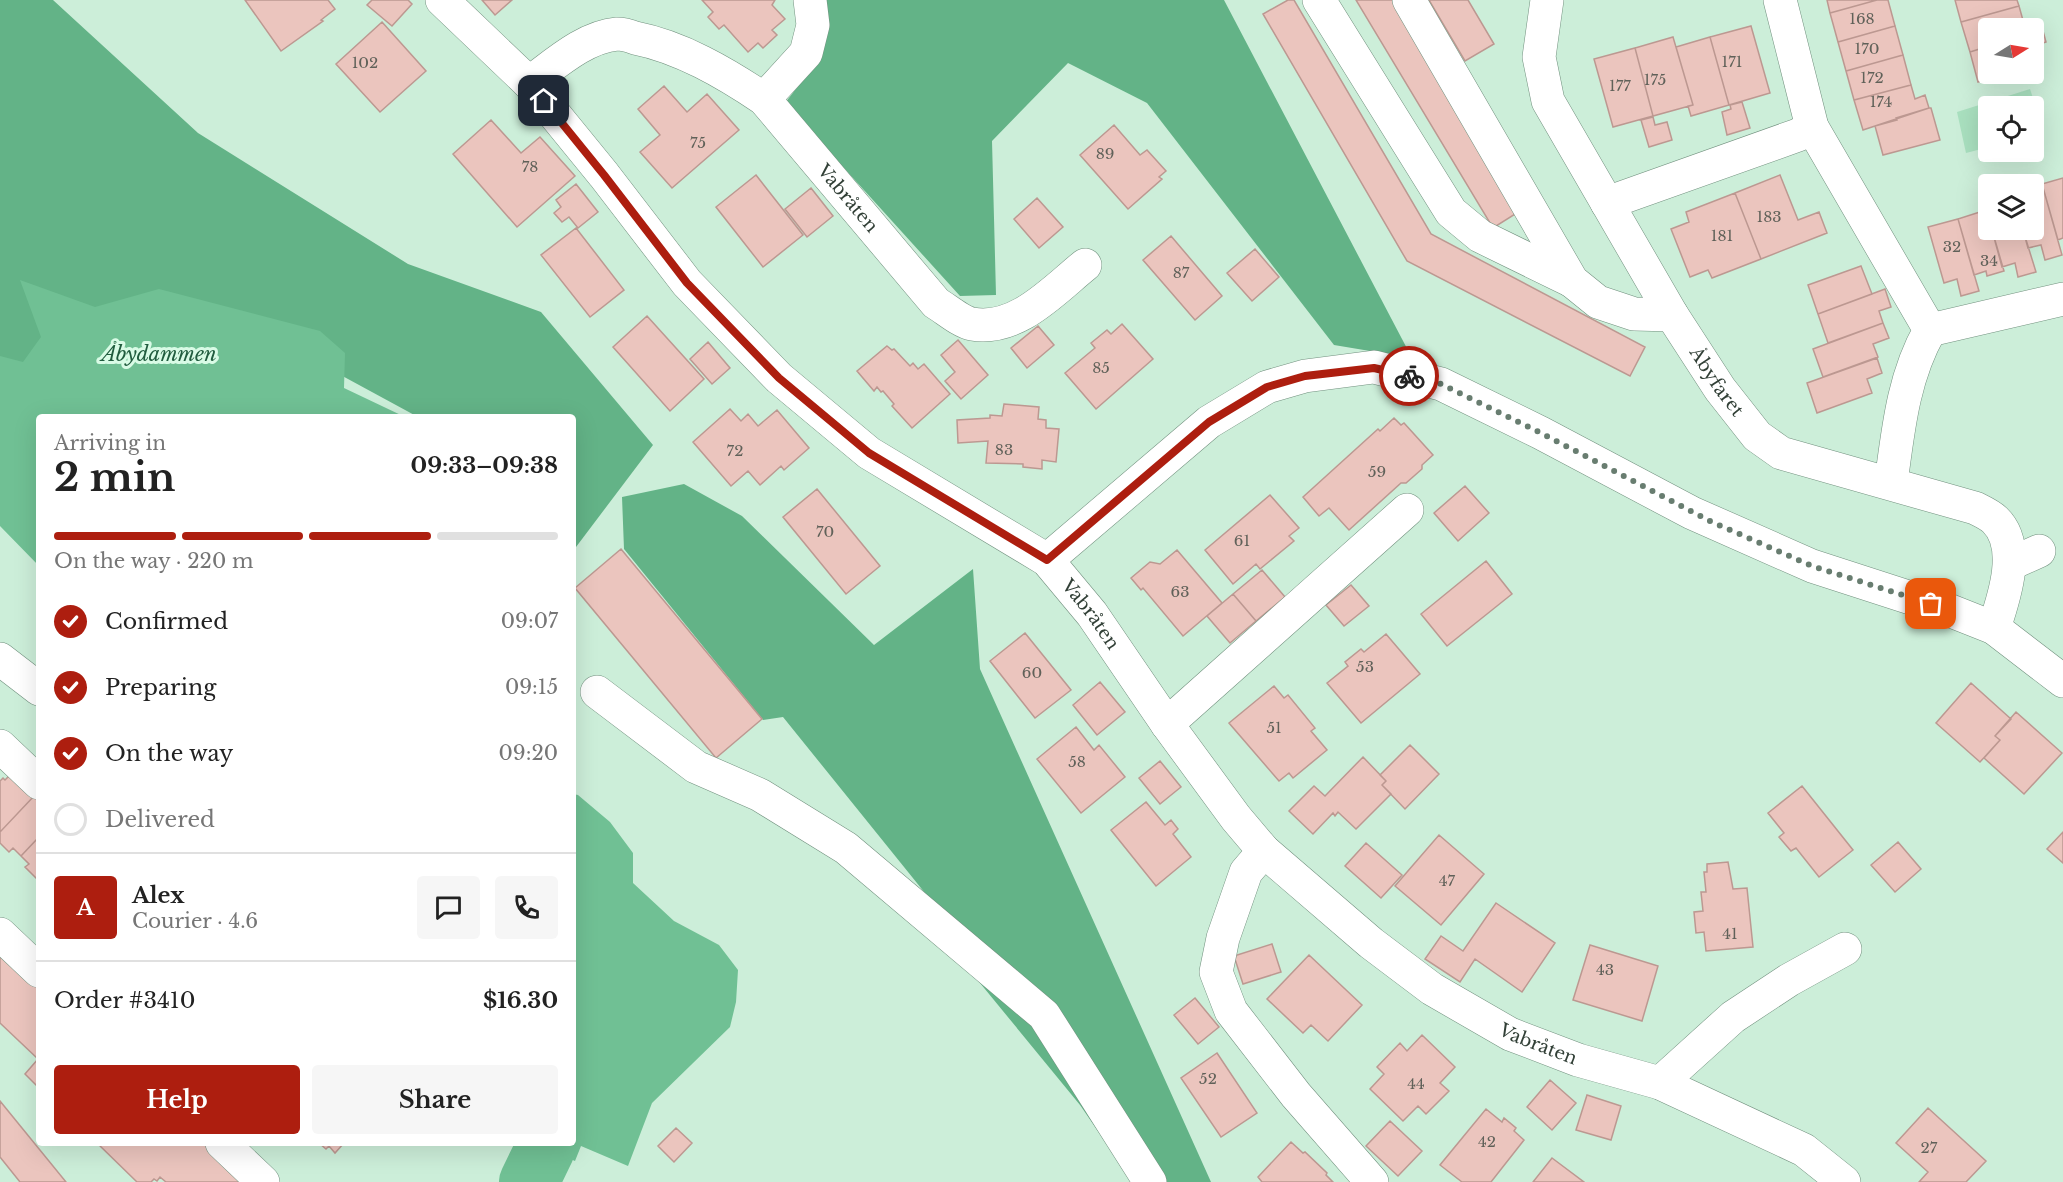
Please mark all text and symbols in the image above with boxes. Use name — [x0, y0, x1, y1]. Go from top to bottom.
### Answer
house number: 168 — [1849, 9, 1875, 28]
north arrow — [1978, 18, 2044, 84]
map controls — [1978, 18, 2044, 240]
house number: 170 — [1855, 39, 1879, 58]
house number: 171 — [1722, 52, 1742, 71]
house number: 102 — [352, 53, 378, 72]
house number: 172 — [1860, 68, 1884, 87]
house number: 175 — [1644, 70, 1666, 89]
pin — [518, 75, 569, 126]
house number: 177 — [1609, 76, 1631, 95]
icon: home — [527, 84, 560, 117]
house number: 174 — [1870, 92, 1892, 111]
button: locate — [1978, 96, 2044, 162]
house number: 75 — [690, 133, 706, 152]
house number: 89 — [1096, 144, 1114, 163]
house number: 78 — [522, 157, 538, 176]
street label: Vabråten — [812, 159, 883, 237]
button: layers — [1978, 174, 2044, 240]
house number: 183 — [1756, 207, 1782, 226]
house number: 181 — [1711, 226, 1733, 245]
house number: 32 — [1943, 237, 1961, 256]
house number: 34 — [1980, 251, 1998, 270]
house number: 87 — [1173, 263, 1190, 282]
water label: Åbydammen — [98, 341, 217, 366]
street label: Åbyfaret — [1684, 341, 1748, 421]
courier — [1379, 346, 1439, 406]
house number: 85 — [1092, 358, 1110, 377]
icon: bike — [1393, 360, 1426, 393]
text: Arriving in — [54, 431, 166, 455]
house number: 83 — [995, 440, 1013, 459]
house number: 72 — [727, 441, 743, 460]
text: 09:33–09:38 — [411, 452, 558, 479]
text: 2 min — [54, 453, 175, 502]
house number: 59 — [1368, 462, 1386, 481]
house number: 70 — [816, 522, 834, 541]
house number: 61 — [1234, 531, 1250, 550]
text: On the way · 220 m — [54, 549, 253, 573]
street label: Vabråten — [1056, 574, 1124, 654]
pin — [1905, 578, 1956, 629]
house number: 63 — [1171, 582, 1189, 601]
icon: bag — [1914, 587, 1947, 620]
icon: check — [54, 605, 87, 638]
text: Confirmed — [105, 608, 228, 635]
text: 09:07 — [501, 609, 558, 633]
house number: 53 — [1356, 657, 1374, 676]
house number: 60 — [1022, 663, 1042, 682]
icon: check — [54, 671, 87, 704]
text: Preparing — [105, 674, 216, 701]
text: 09:15 — [505, 675, 558, 699]
house number: 51 — [1266, 718, 1282, 737]
icon: check — [54, 737, 87, 770]
text: On the way — [105, 740, 233, 767]
text: 09:20 — [499, 741, 558, 765]
house number: 58 — [1068, 752, 1086, 771]
text: Delivered — [105, 806, 215, 833]
house number: 47 — [1439, 871, 1456, 890]
button: chat — [417, 876, 480, 939]
button: phone — [495, 876, 558, 939]
text: Alex — [132, 882, 185, 909]
text: A — [77, 894, 94, 921]
text: Courier · 4.6 — [132, 909, 258, 933]
house number: 41 — [1722, 924, 1738, 943]
house number: 43 — [1596, 960, 1614, 979]
text: Order #3410 — [54, 987, 195, 1014]
text: $16.30 — [483, 987, 558, 1014]
street label: Vabråten — [1494, 1018, 1580, 1070]
button: Help — [54, 1065, 300, 1134]
button: Share — [312, 1065, 558, 1134]
house number: 52 — [1199, 1069, 1217, 1088]
house number: 44 — [1407, 1074, 1425, 1093]
house number: 42 — [1478, 1132, 1496, 1151]
house number: 27 — [1921, 1138, 1938, 1157]

